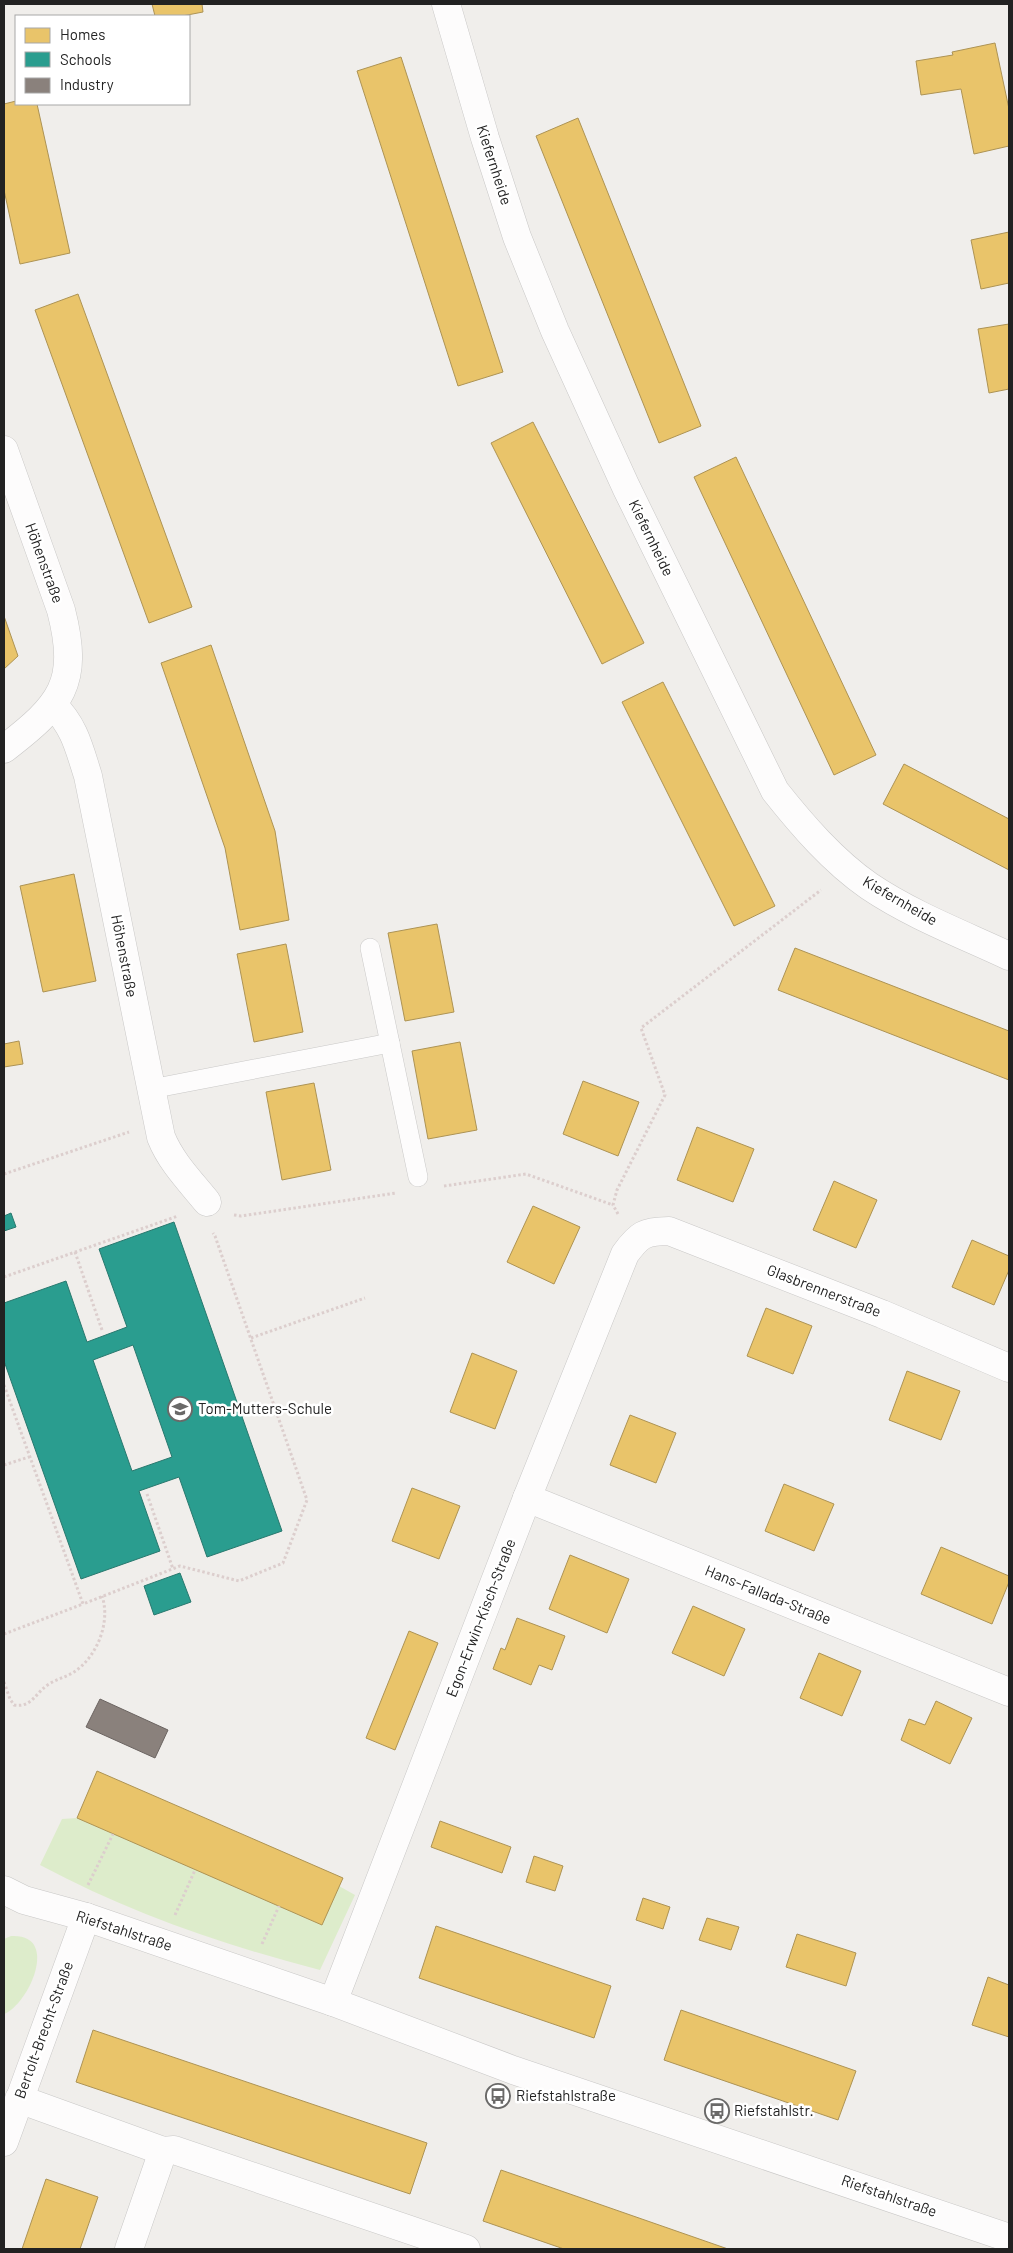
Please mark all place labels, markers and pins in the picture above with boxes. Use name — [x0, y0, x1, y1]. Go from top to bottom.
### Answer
school or university icon: Tom-Mutters-Schule — [167, 1396, 193, 1422]
place label: Tom-Mutters-Schule — [198, 1399, 332, 1417]
bus stop icon: Riefstahlstraße — [485, 2083, 511, 2109]
place label: Riefstahlstraße — [516, 2086, 616, 2104]
bus stop icon: Riefstahlstr. — [704, 2098, 730, 2124]
place label: Riefstahlstr. — [734, 2101, 814, 2119]

